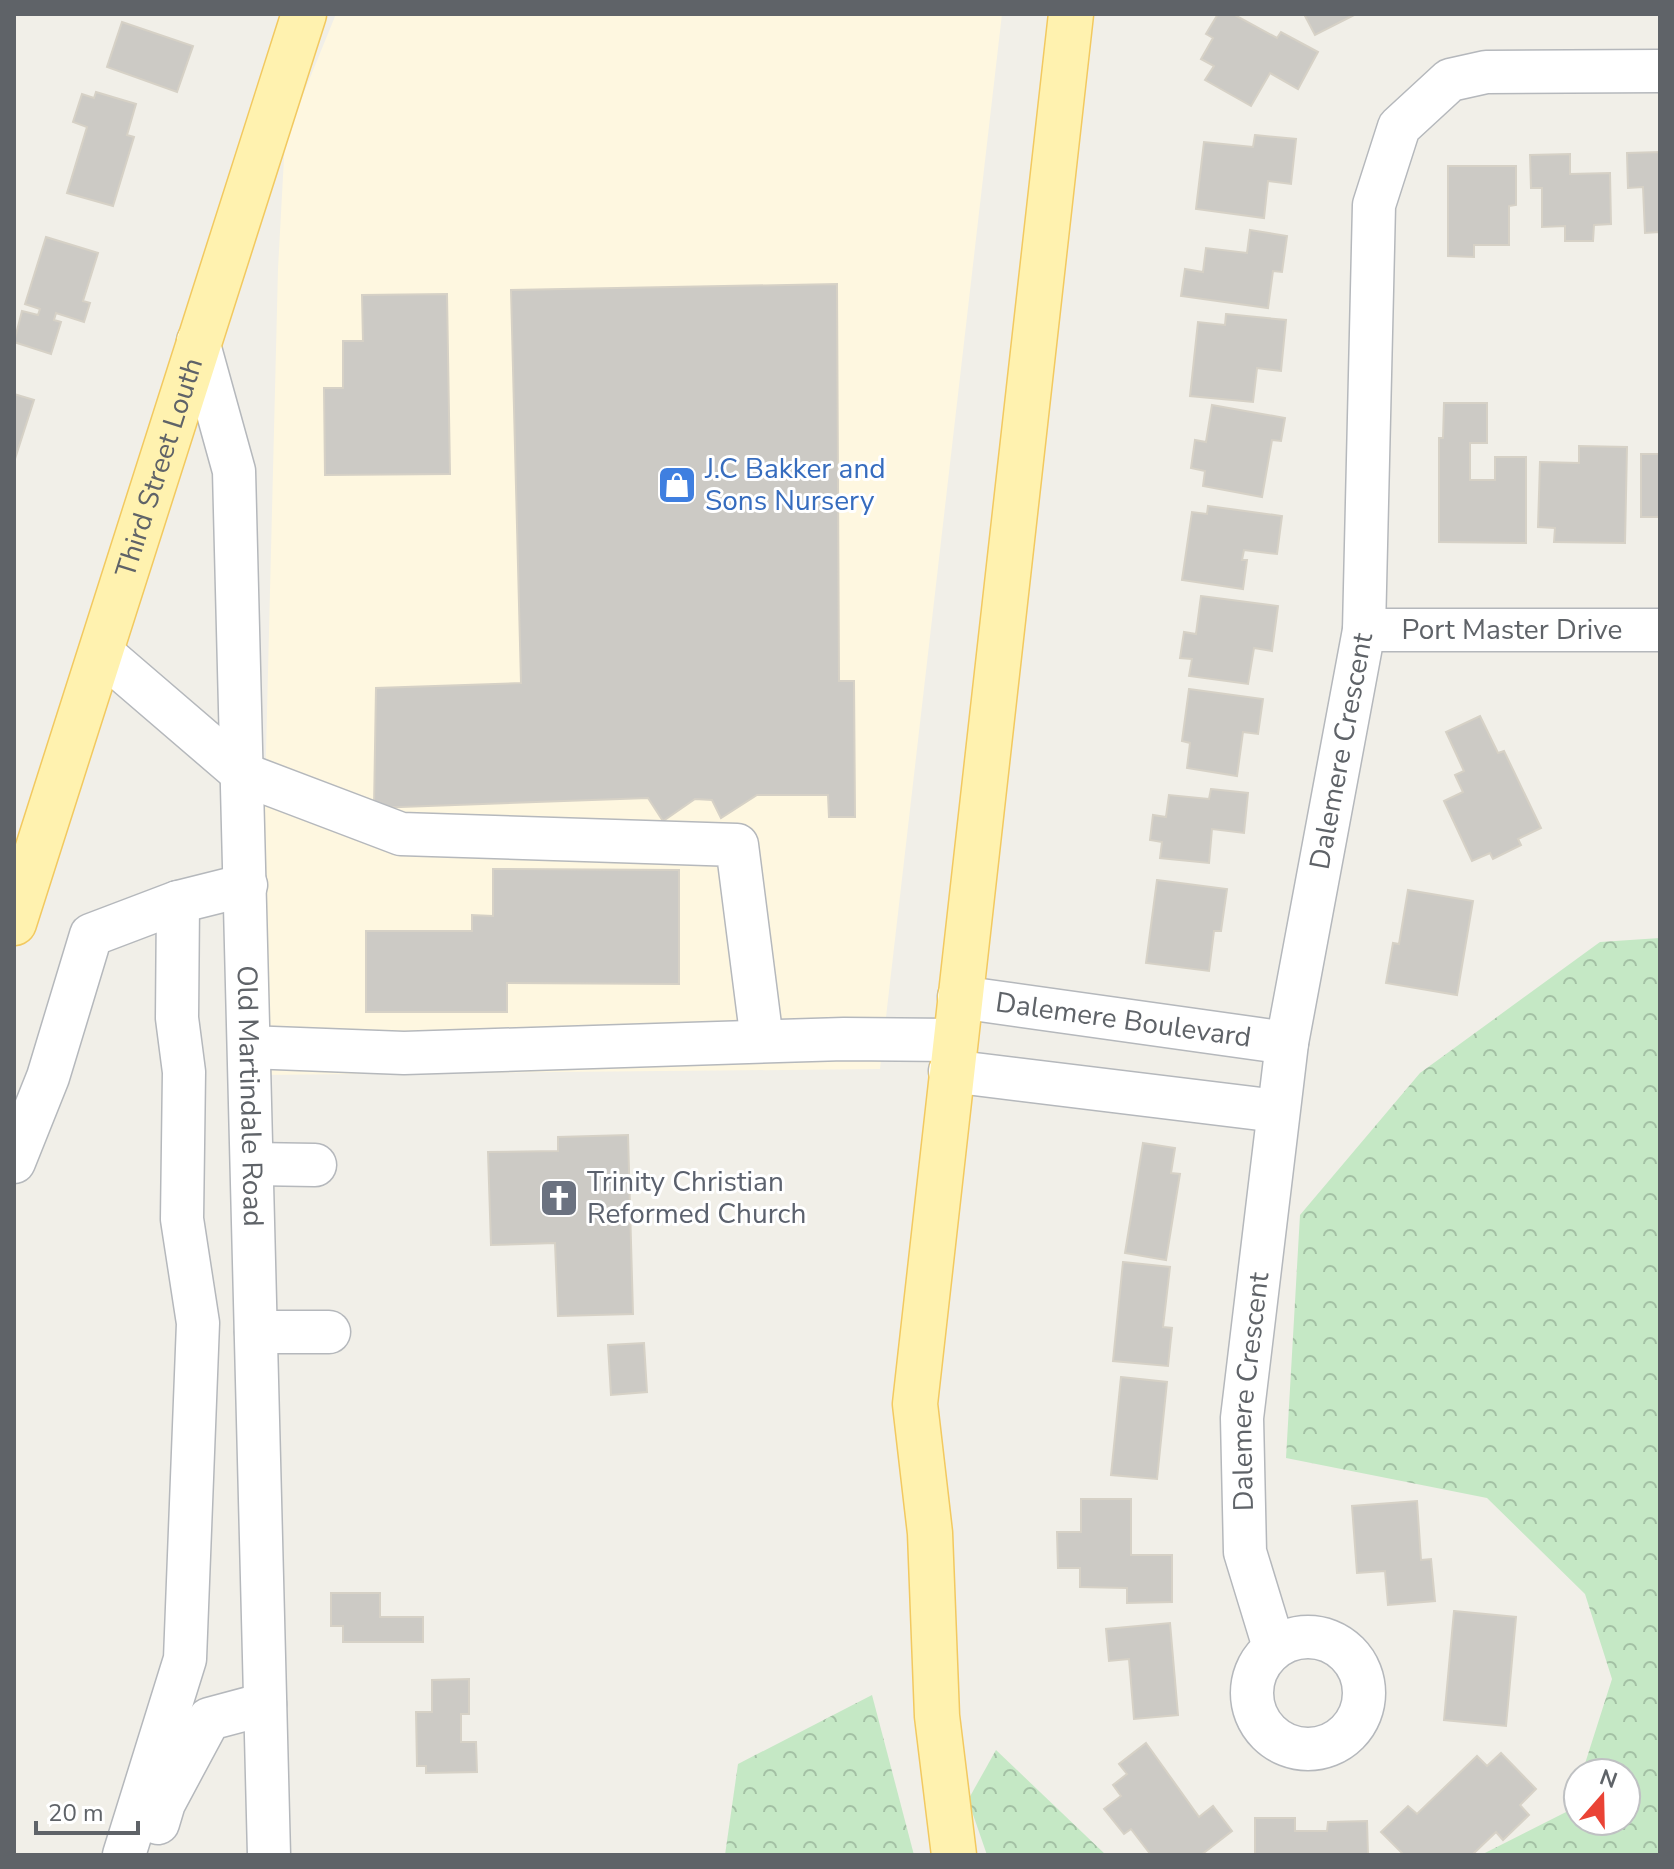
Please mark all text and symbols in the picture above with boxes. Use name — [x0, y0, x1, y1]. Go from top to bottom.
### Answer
street label: Third Street Louth — [106, 353, 212, 582]
place label: J.C Bakker and Sons Nursery — [704, 450, 886, 520]
shop icon: J.C Bakker and Sons Nursery — [656, 464, 698, 506]
street label: Port Master Drive — [1402, 611, 1622, 649]
street label: Dalemere Crescent — [1301, 629, 1382, 873]
street label: Old Martindale Road — [228, 965, 272, 1227]
street label: Dalemere Boulevard — [993, 983, 1254, 1057]
place label: Trinity Christian Reformed Church — [587, 1163, 806, 1233]
church icon: Trinity Christian Reformed Church — [538, 1177, 580, 1219]
street label: Dalemere Crescent — [1223, 1270, 1278, 1512]
north arrow — [1562, 1757, 1642, 1837]
text: N — [1596, 1762, 1621, 1796]
scale bar — [36, 1785, 138, 1835]
text: 20 m — [48, 1797, 104, 1829]

